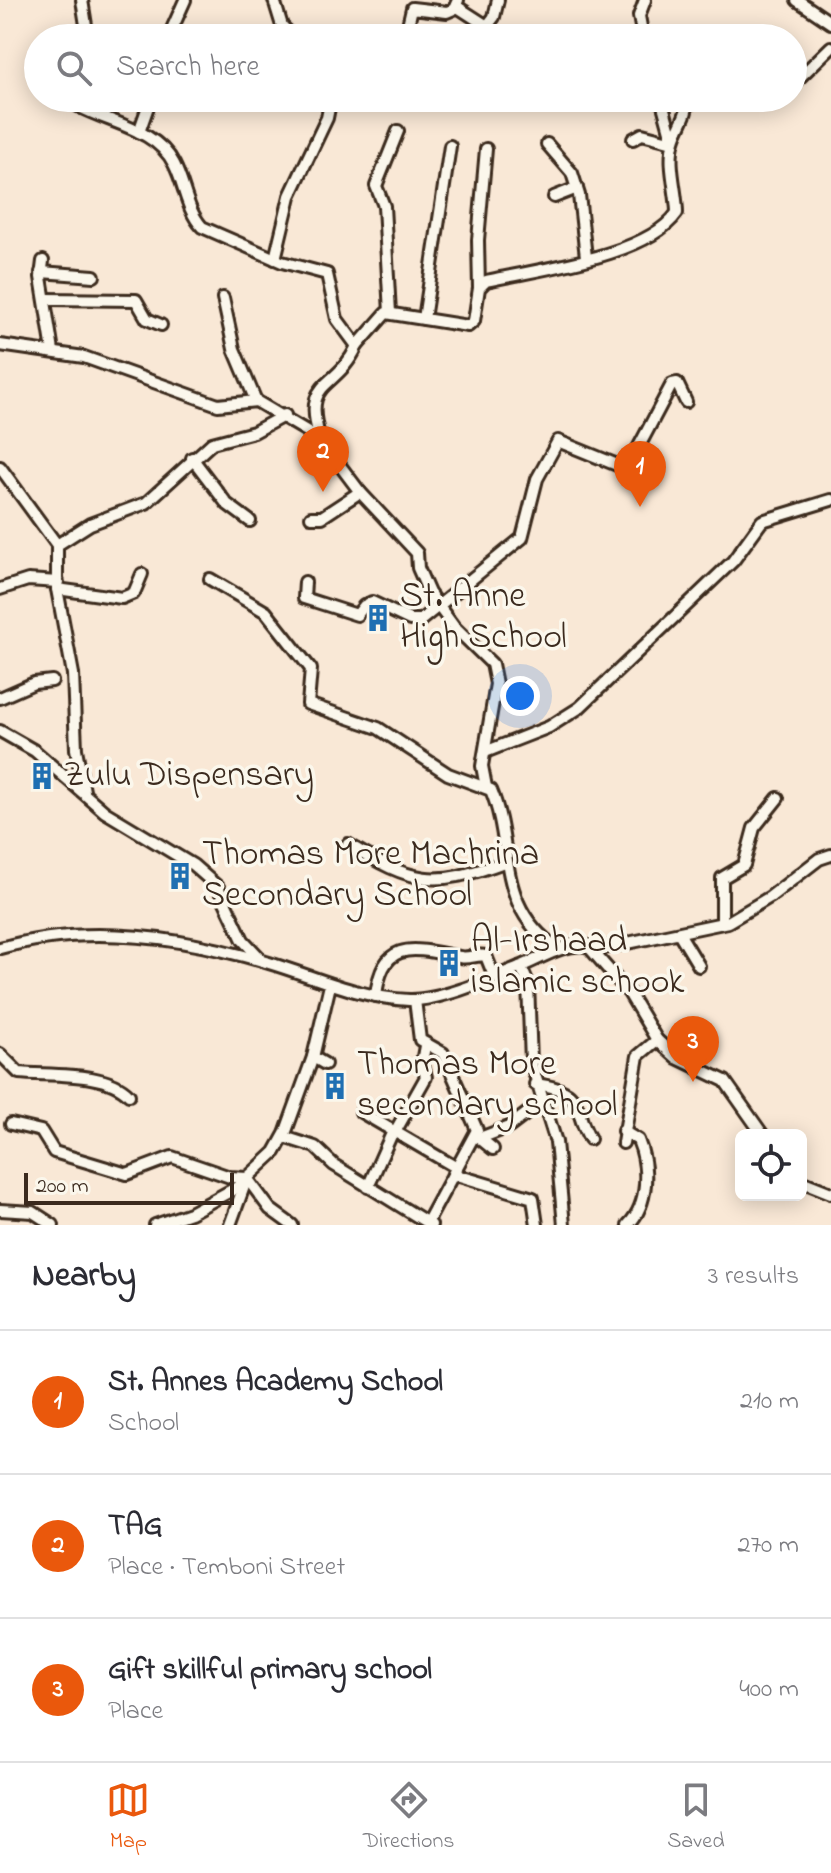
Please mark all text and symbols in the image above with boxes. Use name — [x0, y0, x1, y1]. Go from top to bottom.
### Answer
search box — [24, 24, 807, 112]
icon: search — [52, 46, 96, 90]
text: Search here — [116, 46, 260, 90]
pin: 2 — [297, 426, 349, 492]
pin: 1 — [614, 441, 666, 507]
place label: St. Anne High School — [400, 571, 567, 665]
building icon: St. Anne High School — [363, 603, 393, 633]
your location — [500, 676, 540, 716]
place label: Zulu Dispensary — [64, 750, 314, 803]
building icon: Zulu Dispensary — [27, 761, 57, 791]
place label: Thomas More Machrina Secondary School — [202, 829, 539, 923]
building icon: Thomas More Machrina Secondary School — [165, 861, 195, 891]
place label: Al-Irshaad islamic schook — [471, 916, 684, 1010]
building icon: Al-Irshaad islamic schook — [434, 948, 464, 978]
pin: 3 — [667, 1016, 719, 1082]
place label: Thomas More secondary school — [357, 1039, 618, 1133]
building icon: Thomas More secondary school — [320, 1071, 350, 1101]
map controls — [735, 1129, 807, 1201]
button: locate — [735, 1129, 807, 1201]
scale bar — [24, 1169, 234, 1205]
text: 200 m — [36, 1171, 89, 1203]
text: Nearby — [32, 1252, 136, 1302]
text: 3 results — [708, 1258, 799, 1296]
text: St. Annes Academy School — [108, 1361, 443, 1405]
text: 1 — [54, 1383, 62, 1421]
text: 210 m — [740, 1383, 799, 1421]
text: School — [108, 1405, 179, 1443]
text: TAG — [108, 1505, 162, 1549]
text: 2 — [52, 1527, 64, 1565]
text: 270 m — [737, 1527, 799, 1565]
text: Place · Temboni Street — [108, 1549, 345, 1587]
text: Gift skillful primary school — [108, 1649, 432, 1693]
text: 3 — [53, 1671, 63, 1709]
text: 400 m — [739, 1671, 799, 1709]
text: Place — [108, 1693, 163, 1731]
tab: Map — [106, 1778, 150, 1858]
tab: Directions — [363, 1778, 454, 1858]
tab: Saved — [667, 1778, 725, 1858]

